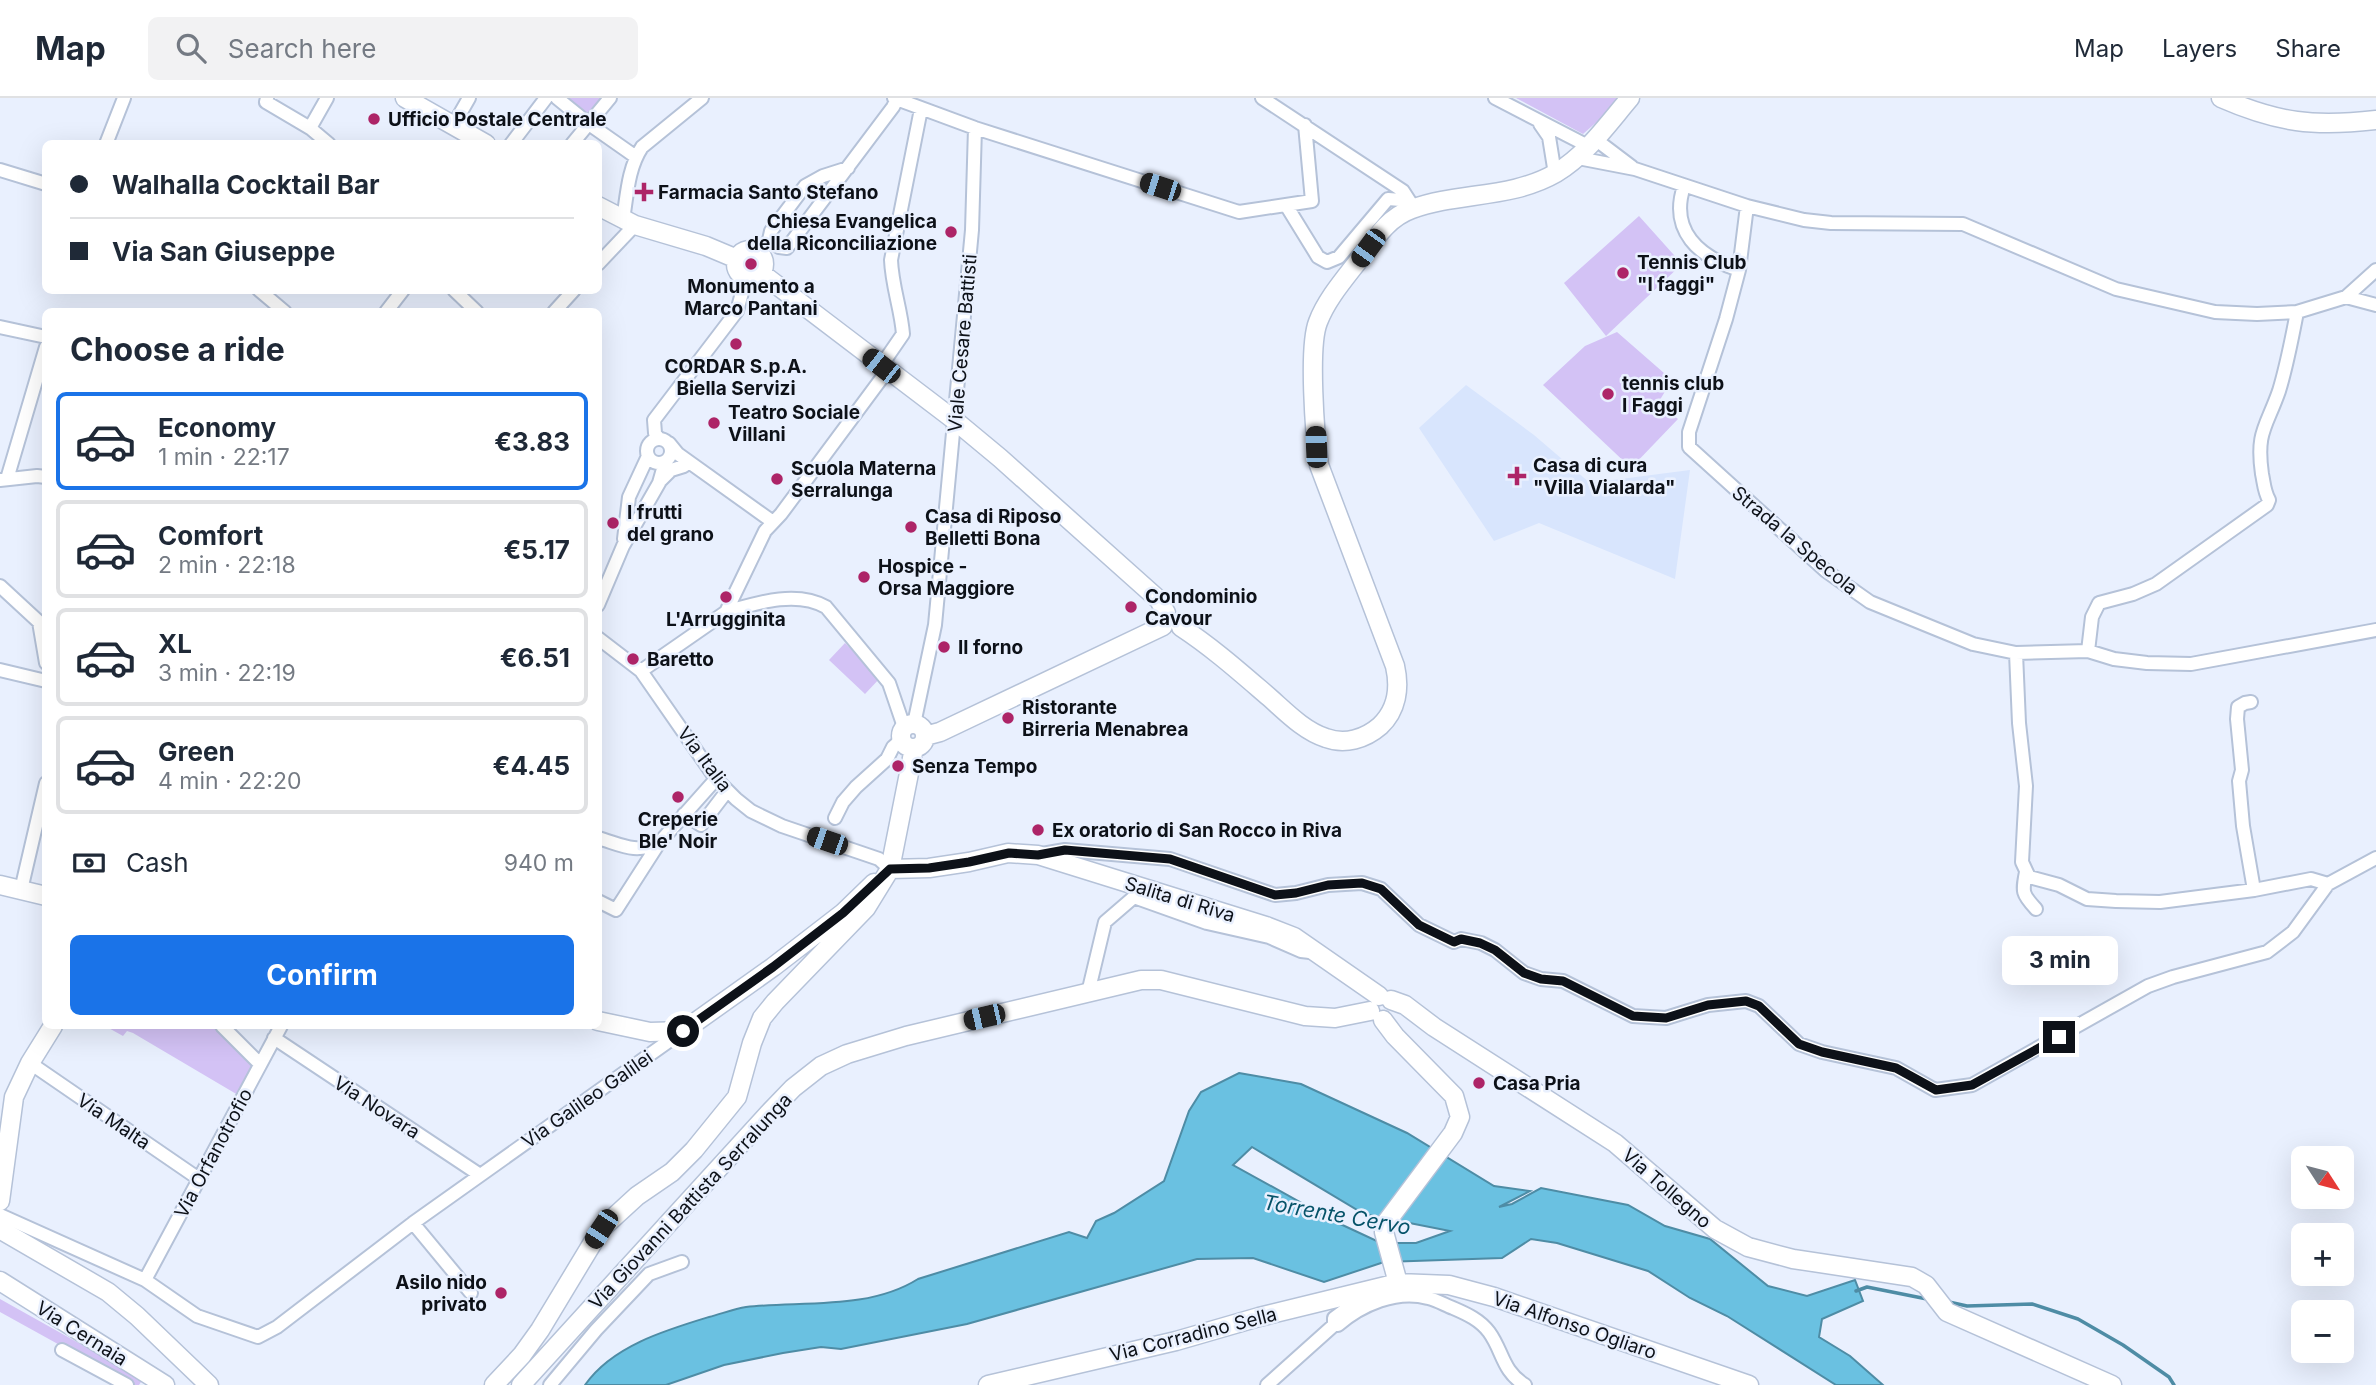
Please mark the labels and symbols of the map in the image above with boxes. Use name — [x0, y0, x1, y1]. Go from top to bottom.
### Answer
place label: Ufficio Postale Centrale — [388, 108, 607, 131]
marker: Ufficio Postale Centrale — [366, 111, 382, 127]
car — [1137, 171, 1184, 203]
place label: Farmacia Santo Stefano — [658, 181, 878, 204]
marker: Farmacia Santo Stefano — [636, 184, 652, 200]
place label: Chiesa Evangelica della Riconciliazione — [747, 210, 937, 255]
marker: Chiesa Evangelica della Riconciliazione — [943, 224, 959, 240]
car — [1348, 225, 1389, 271]
place label: Tennis Club "I faggi" — [1637, 251, 1746, 296]
street label: Viale Cesare Battisti — [943, 253, 982, 433]
marker: Monumento a Marco Pantani — [743, 256, 759, 272]
marker: Tennis Club "I faggi" — [1615, 265, 1631, 281]
place label: Monumento a Marco Pantani — [684, 275, 818, 320]
marker: CORDAR S.p.A. Biella Servizi — [728, 336, 744, 352]
car — [858, 345, 905, 387]
place label: CORDAR S.p.A. Biella Servizi — [665, 355, 807, 400]
place label: tennis club I Faggi — [1622, 372, 1724, 417]
marker: tennis club I Faggi — [1600, 386, 1616, 402]
place label: Teatro Sociale Villani — [728, 401, 860, 446]
marker: Teatro Sociale Villani — [706, 415, 722, 431]
car — [1305, 426, 1328, 468]
place label: Casa di cura "Villa Vialarda" — [1533, 454, 1676, 499]
place label: Scuola Materna Serralunga — [791, 457, 936, 502]
marker: Casa di cura "Villa Vialarda" — [1507, 466, 1527, 486]
marker: Scuola Materna Serralunga — [769, 471, 785, 487]
street label: Strada la Specola — [1727, 481, 1862, 600]
place label: I frutti del grano — [627, 501, 714, 546]
place label: Casa di Riposo Belletti Bona — [925, 505, 1061, 550]
marker: I frutti del grano — [605, 515, 621, 531]
marker: Casa di Riposo Belletti Bona — [903, 519, 919, 535]
place label: Hospice - Orsa Maggiore — [878, 555, 1015, 600]
marker: Hospice - Orsa Maggiore — [856, 569, 872, 585]
place label: Condominio Cavour — [1145, 585, 1257, 630]
marker: L'Arrugginita — [718, 589, 734, 605]
marker: Condominio Cavour — [1123, 599, 1139, 615]
place label: L'Arrugginita — [666, 608, 786, 631]
place label: Il forno — [958, 636, 1023, 659]
marker: Il forno — [936, 639, 952, 655]
place label: Baretto — [647, 648, 714, 671]
marker: Baretto — [625, 651, 641, 667]
place label: Ristorante Birreria Menabrea — [1022, 696, 1188, 741]
marker: Ristorante Birreria Menabrea — [1000, 710, 1016, 726]
street label: Via Italia — [673, 722, 737, 797]
place label: Senza Tempo — [912, 755, 1038, 778]
marker: Senza Tempo — [890, 758, 906, 774]
marker: Creperie Ble' Noir — [670, 789, 686, 805]
place label: Creperie Ble' Noir — [638, 808, 718, 853]
place label: Ex oratorio di San Rocco in Riva — [1052, 819, 1342, 842]
marker: Ex oratorio di San Rocco in Riva — [1030, 822, 1046, 838]
car — [804, 824, 851, 858]
street label: Salita di Riva — [1122, 872, 1238, 927]
callout: 3 min — [2001, 936, 2117, 984]
car — [962, 1002, 1007, 1032]
route start — [667, 1015, 699, 1047]
route end — [2043, 1021, 2075, 1053]
street label: Via Galileo Galilei — [517, 1046, 657, 1153]
street label: Via Novara — [329, 1071, 424, 1144]
place label: Casa Pria — [1493, 1072, 1581, 1095]
marker: Casa Pria — [1471, 1075, 1487, 1091]
street label: Via Orfanotrofio — [170, 1085, 257, 1222]
street label: Via Malta — [73, 1089, 155, 1154]
street label: Via Giovanni Battista Serralunga — [584, 1089, 797, 1314]
street label: Via Tollegno — [1617, 1143, 1716, 1233]
north arrow — [2291, 1146, 2354, 1209]
water label: Torrente Cervo — [1261, 1189, 1413, 1240]
car — [581, 1206, 622, 1252]
place label: Asilo nido privato — [395, 1271, 487, 1316]
marker: Asilo nido privato — [493, 1285, 509, 1301]
street label: Via Alfonso Ogliaro — [1490, 1287, 1660, 1364]
street label: Via Cernaia — [32, 1296, 132, 1371]
street label: Via Corradino Sella — [1107, 1303, 1279, 1366]

